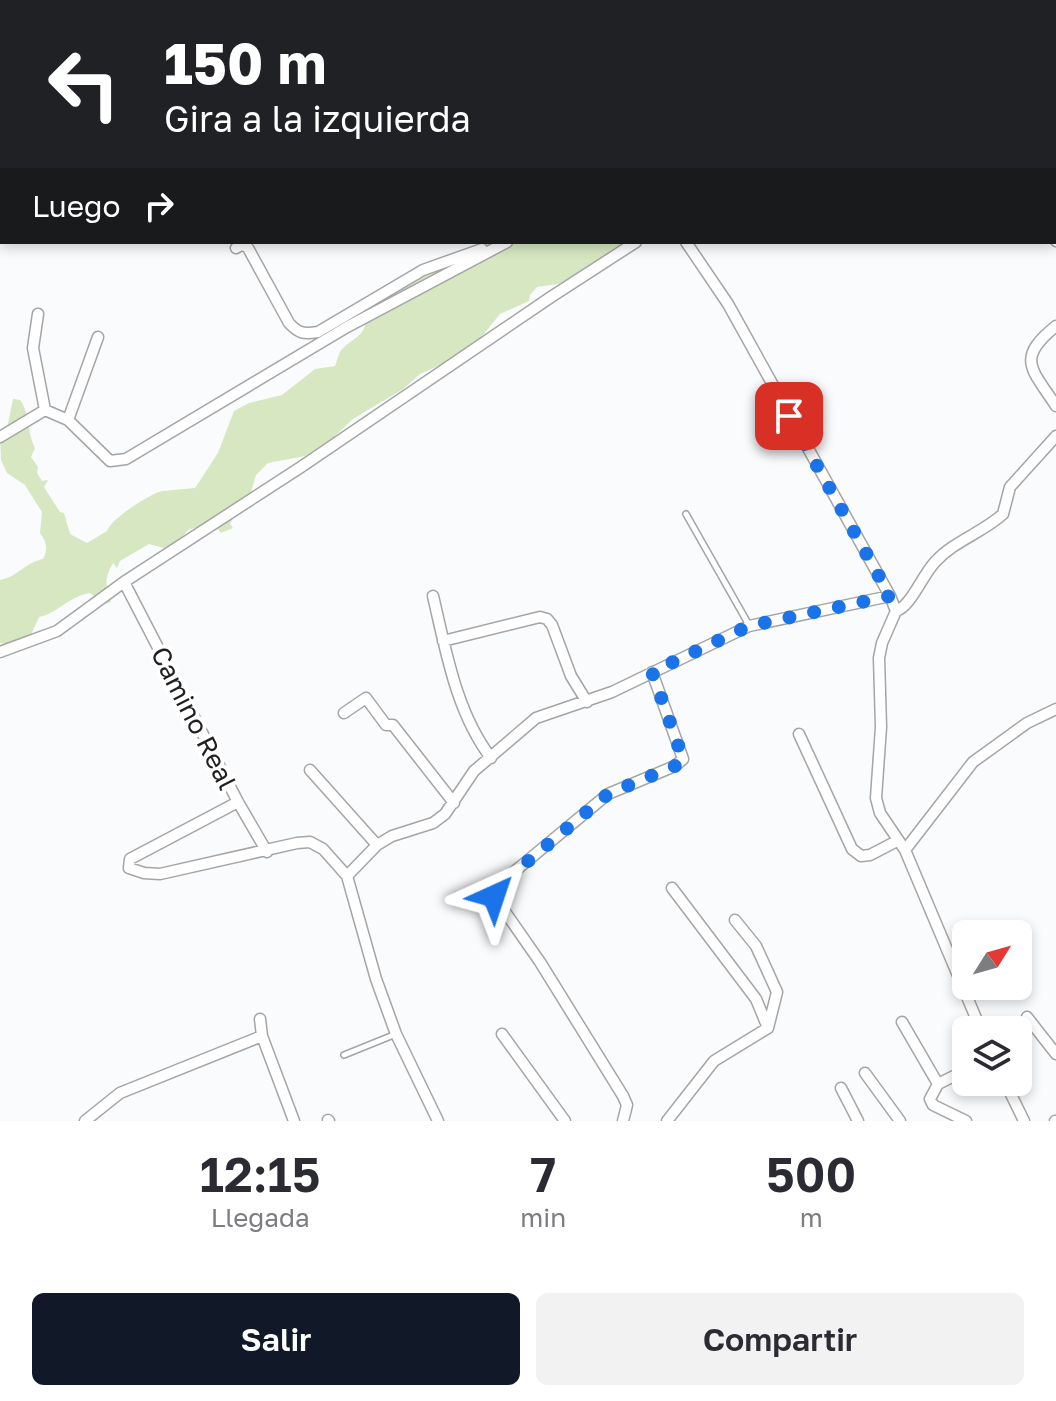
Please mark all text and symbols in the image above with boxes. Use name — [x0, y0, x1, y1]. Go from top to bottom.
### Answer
text: 150 m — [164, 29, 326, 96]
icon: left — [32, 32, 136, 136]
text: Gira a la izquierda — [164, 97, 471, 140]
icon: right — [137, 184, 181, 228]
text: Luego — [32, 188, 121, 224]
pin — [755, 382, 823, 450]
icon: arrive — [767, 394, 811, 438]
street label: Camino Real — [145, 641, 243, 795]
position arrow — [452, 854, 536, 938]
north arrow — [952, 920, 1032, 1000]
map controls — [952, 920, 1032, 1096]
button: layers — [952, 1016, 1032, 1096]
text: 12:15 — [200, 1145, 321, 1203]
text: 7 — [530, 1145, 556, 1203]
text: 500 — [766, 1145, 856, 1203]
text: Llegada — [211, 1202, 310, 1233]
text: min — [520, 1202, 566, 1233]
text: m — [800, 1202, 823, 1233]
button: Salir — [32, 1293, 520, 1385]
button: Compartir — [536, 1293, 1024, 1385]

